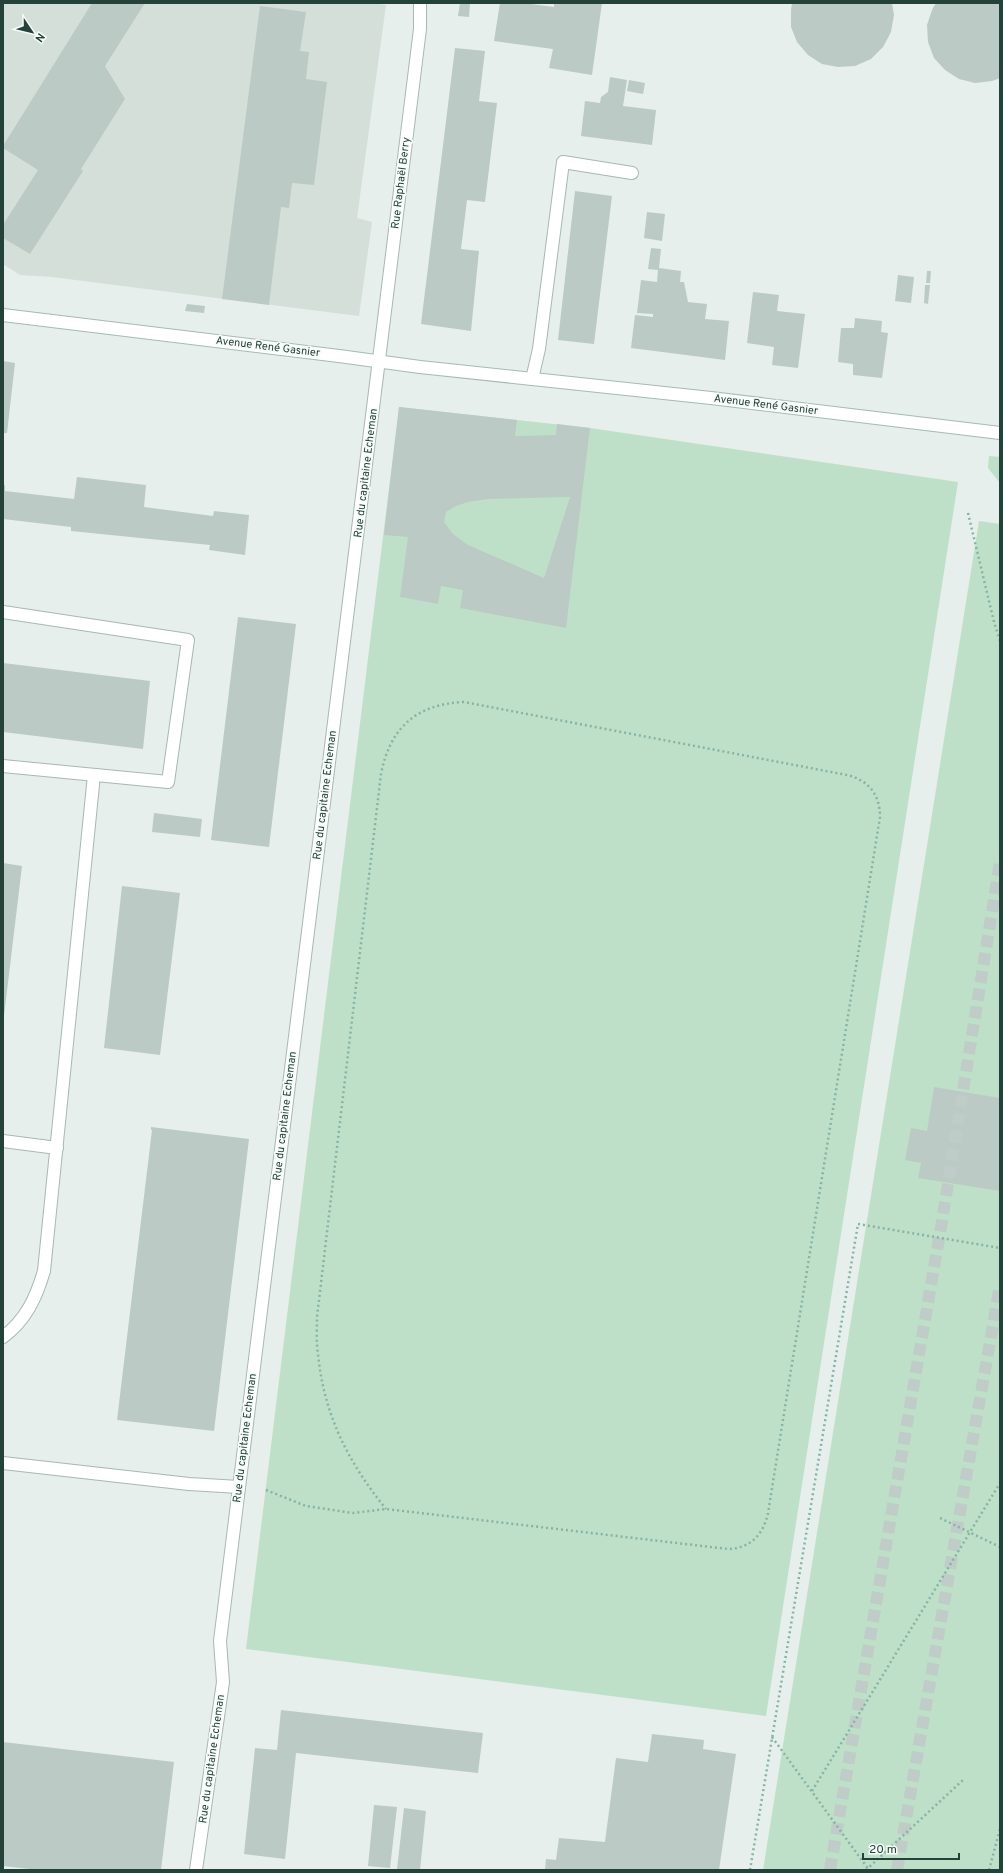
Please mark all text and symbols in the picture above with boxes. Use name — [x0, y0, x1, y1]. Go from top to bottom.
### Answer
north arrow — [12, 12, 52, 52]
text: N — [31, 30, 47, 44]
street label: Rue Raphaël Berry — [388, 136, 414, 230]
street label: Avenue René Gasnier — [215, 334, 322, 360]
street label: Avenue René Gasnier — [713, 392, 820, 418]
street label: Rue du capitaine Echeman — [351, 408, 381, 538]
street label: Rue du capitaine Echeman — [310, 730, 340, 860]
street label: Rue du capitaine Echeman — [270, 1051, 300, 1181]
street label: Rue du capitaine Echeman — [230, 1373, 260, 1503]
street label: Rue du capitaine Echeman — [196, 1694, 228, 1824]
scale bar — [863, 1835, 959, 1861]
text: 20 m — [869, 1842, 897, 1858]

